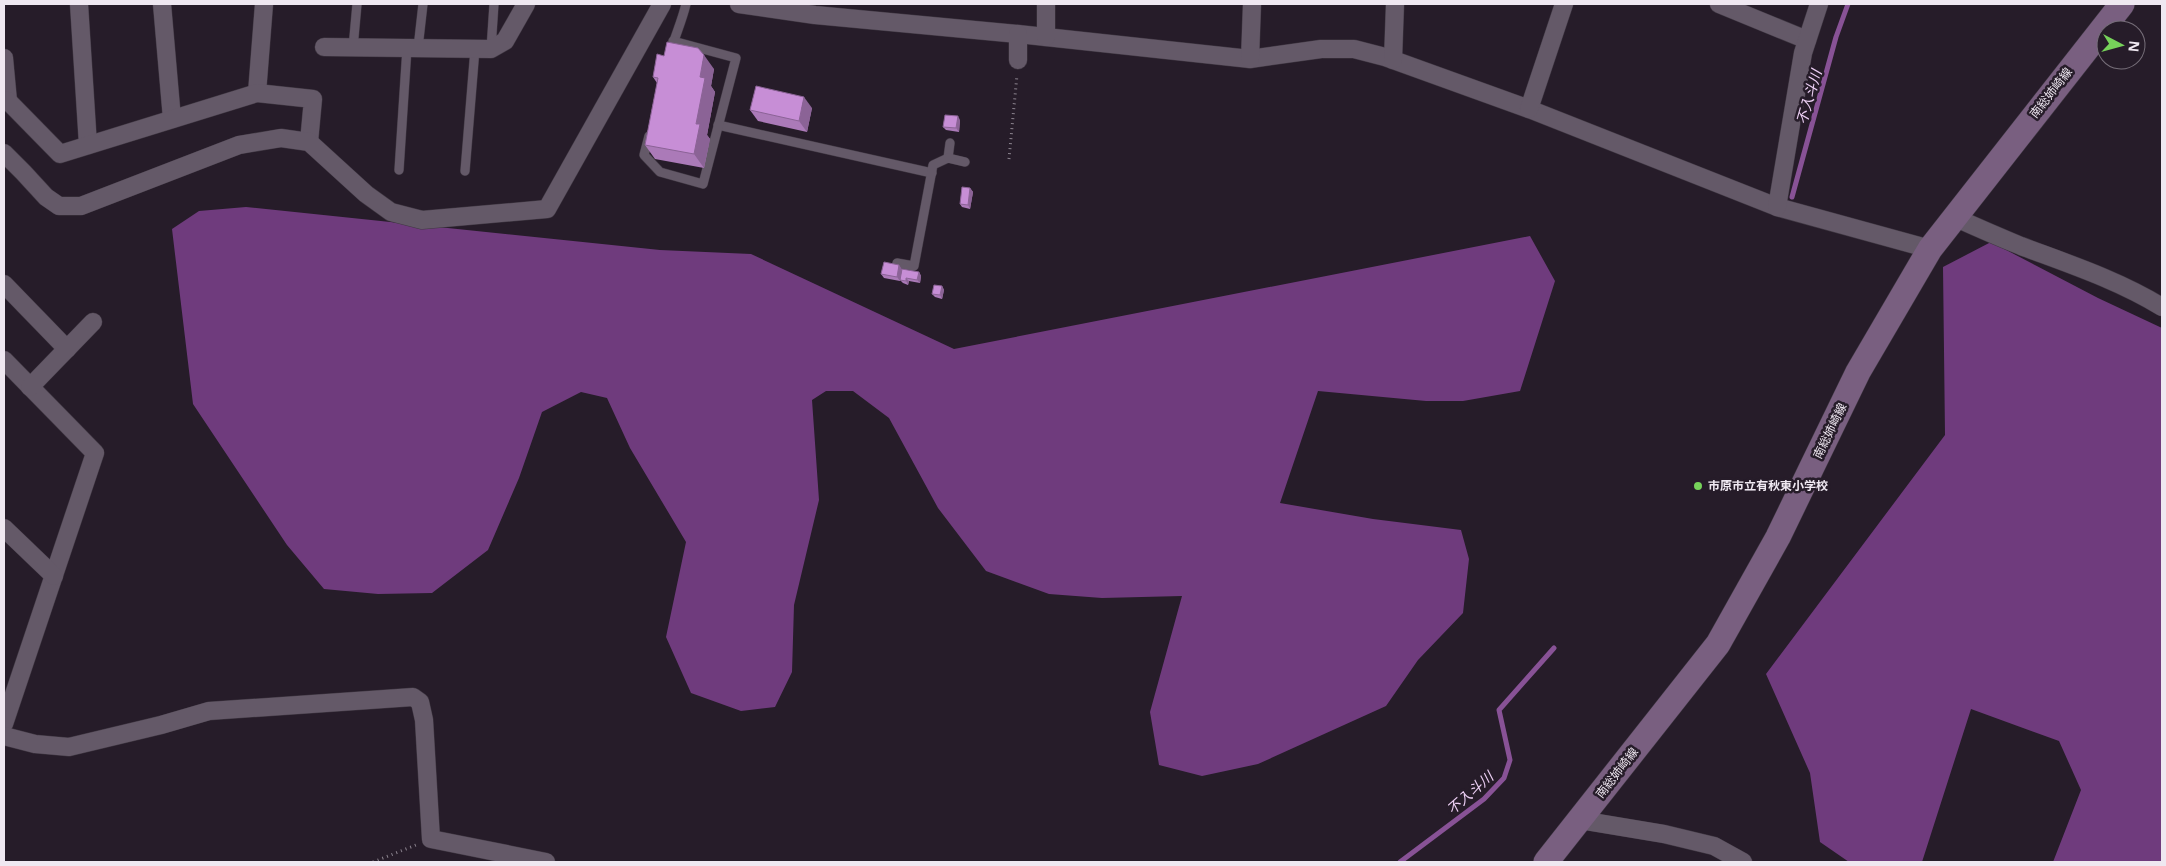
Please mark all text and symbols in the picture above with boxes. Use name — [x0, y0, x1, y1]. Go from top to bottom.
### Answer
north arrow — [2096, 20, 2146, 70]
text: N — [2124, 40, 2144, 53]
street label: 南総姉崎線 — [2025, 64, 2076, 122]
water label: 不入斗川 — [1792, 65, 1826, 126]
street label: 南総姉崎線 — [1809, 400, 1850, 461]
place label: 市原市立有秋東小学校 — [1708, 477, 1828, 494]
marker: 市原市立有秋東小学校 — [1692, 480, 1704, 492]
street label: 南総姉崎線 — [1591, 744, 1642, 802]
water label: 不入斗川 — [1442, 766, 1499, 818]

